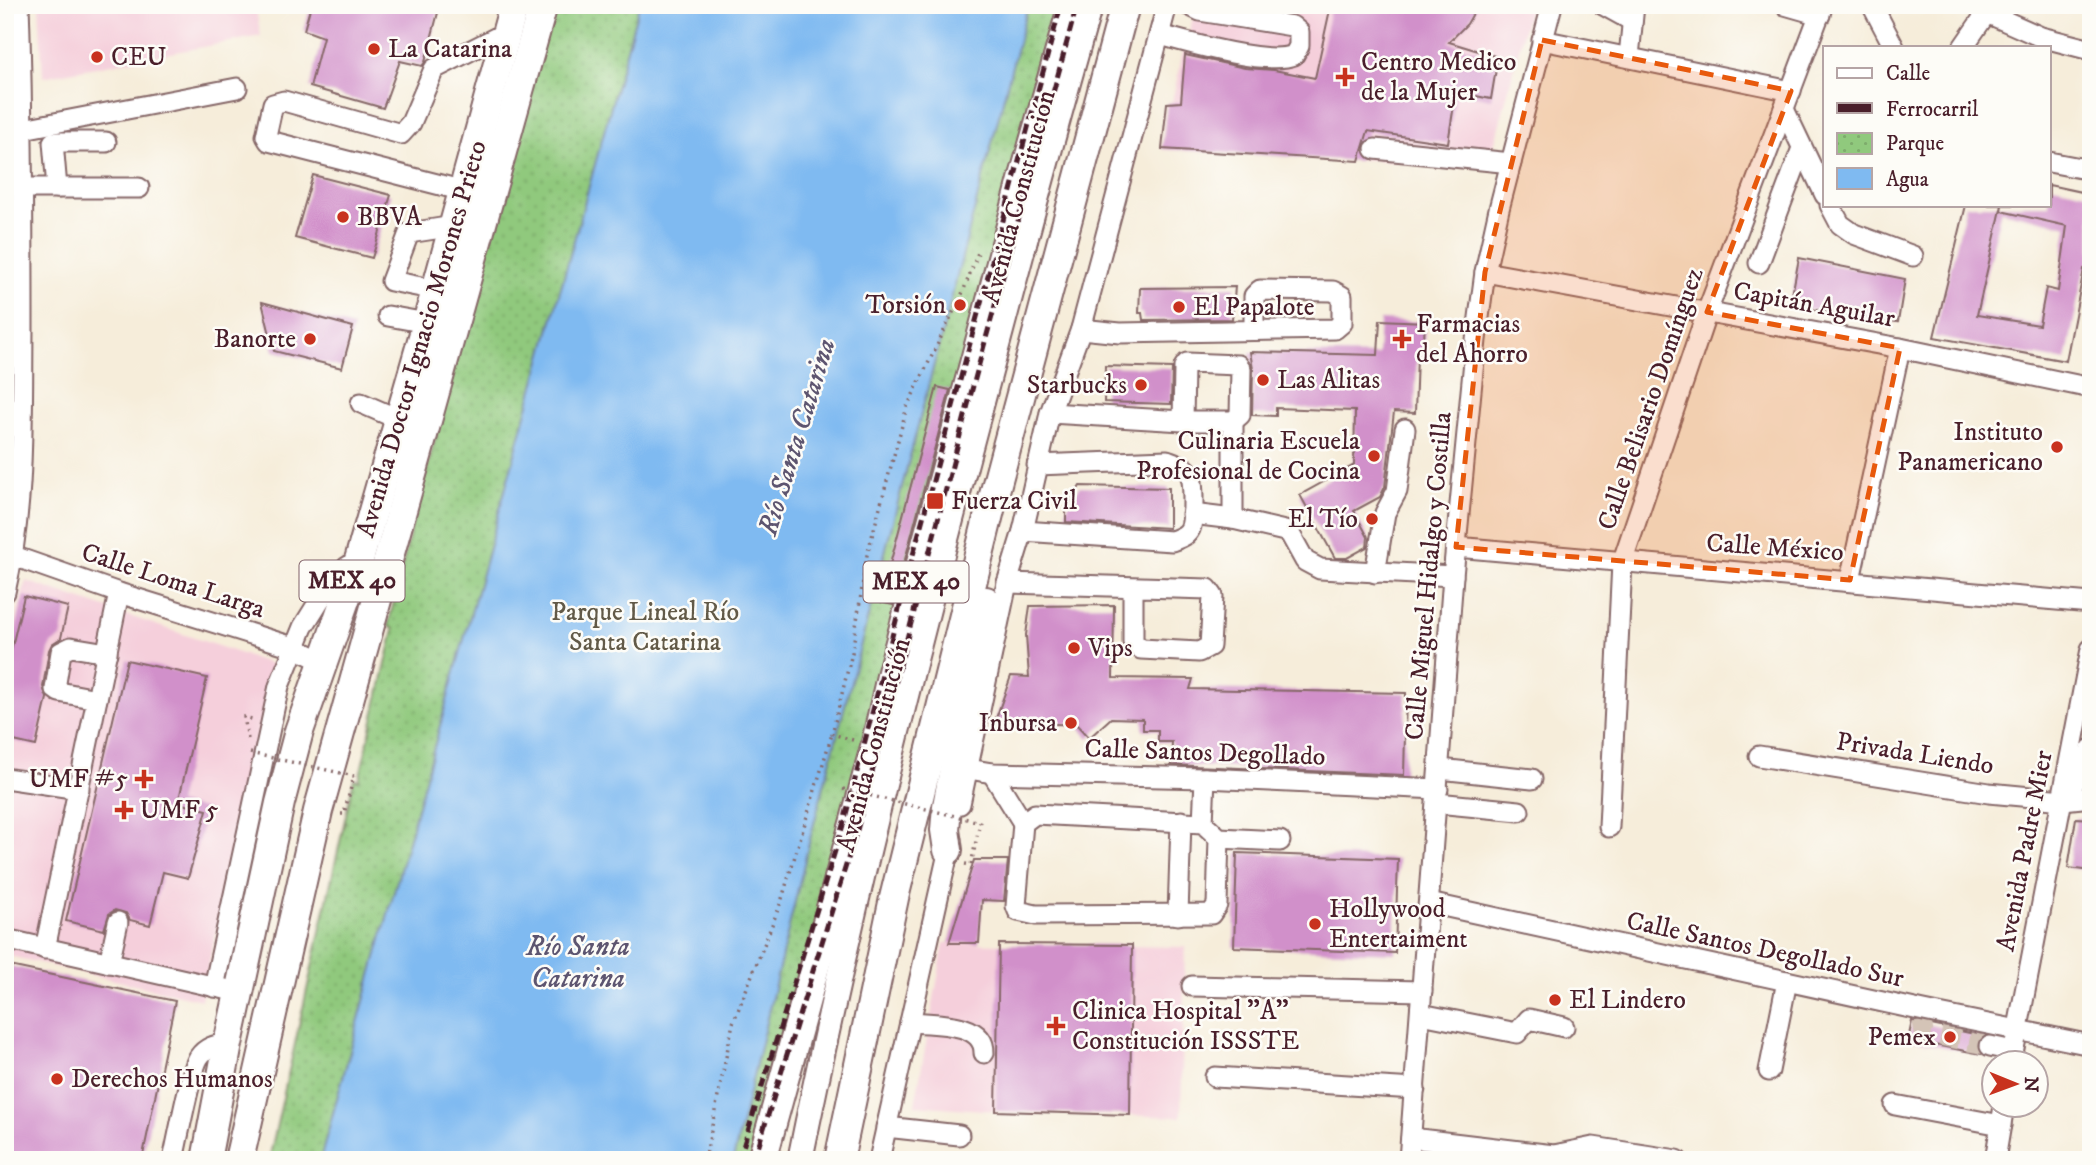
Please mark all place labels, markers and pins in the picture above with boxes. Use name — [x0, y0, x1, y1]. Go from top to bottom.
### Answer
place label: La Catarina — [388, 33, 512, 66]
place label: CEU — [111, 41, 167, 74]
marker: La Catarina — [366, 41, 382, 57]
place label: Centro Medico de la Mujer — [1361, 46, 1516, 109]
marker: CEU — [89, 49, 105, 65]
marker: Centro Medico de la Mujer — [1335, 67, 1355, 87]
place label: BBVA — [357, 201, 422, 234]
marker: BBVA — [335, 209, 351, 225]
place label: Torsión — [865, 289, 946, 322]
place label: El Papalote — [1193, 291, 1314, 324]
marker: Torsión — [952, 297, 968, 313]
marker: El Papalote — [1171, 299, 1187, 315]
place label: Farmacias del Ahorro — [1416, 308, 1528, 371]
place label: Banorte — [214, 323, 296, 356]
marker: Banorte — [302, 331, 318, 347]
marker: Farmacias del Ahorro — [1394, 331, 1410, 347]
place label: Las Alitas — [1277, 364, 1380, 397]
place label: Starbucks — [1027, 369, 1127, 402]
marker: Las Alitas — [1255, 372, 1271, 388]
marker: Starbucks — [1133, 377, 1149, 393]
place label: Instituto Panamericano — [1897, 416, 2043, 479]
place label: Culinaria Escuela Profesional de Cocina — [1136, 425, 1360, 488]
marker: Instituto Panamericano — [2049, 439, 2065, 455]
marker: Culinaria Escuela Profesional de Cocina — [1366, 448, 1382, 464]
place label: Fuerza Civil — [951, 485, 1077, 518]
marker: Fuerza Civil — [925, 491, 945, 511]
place label: El Tío — [1288, 503, 1358, 536]
marker: El Tío — [1364, 511, 1380, 527]
place label: Vips — [1087, 632, 1133, 665]
marker: Vips — [1066, 640, 1082, 656]
place label: Inbursa — [979, 707, 1057, 740]
marker: Inbursa — [1063, 715, 1079, 731]
place label: UMF #5 — [29, 763, 128, 796]
marker: UMF #5 — [134, 769, 154, 789]
place label: UMF 5 — [140, 794, 218, 827]
marker: UMF 5 — [114, 800, 134, 820]
place label: Hollywood Entertaiment — [1329, 893, 1468, 956]
marker: Hollywood Entertaiment — [1307, 916, 1323, 932]
place label: El Lindero — [1569, 984, 1686, 1017]
marker: El Lindero — [1547, 992, 1563, 1008]
place label: Clinica Hospital "A" Constitución ISSSTE — [1072, 995, 1299, 1058]
marker: Clinica Hospital "A" Constitución ISSSTE — [1046, 1016, 1066, 1036]
place label: Pemex — [1868, 1021, 1936, 1054]
marker: Pemex — [1942, 1029, 1958, 1045]
place label: Derechos Humanos — [71, 1063, 273, 1096]
marker: Derechos Humanos — [49, 1071, 65, 1087]

